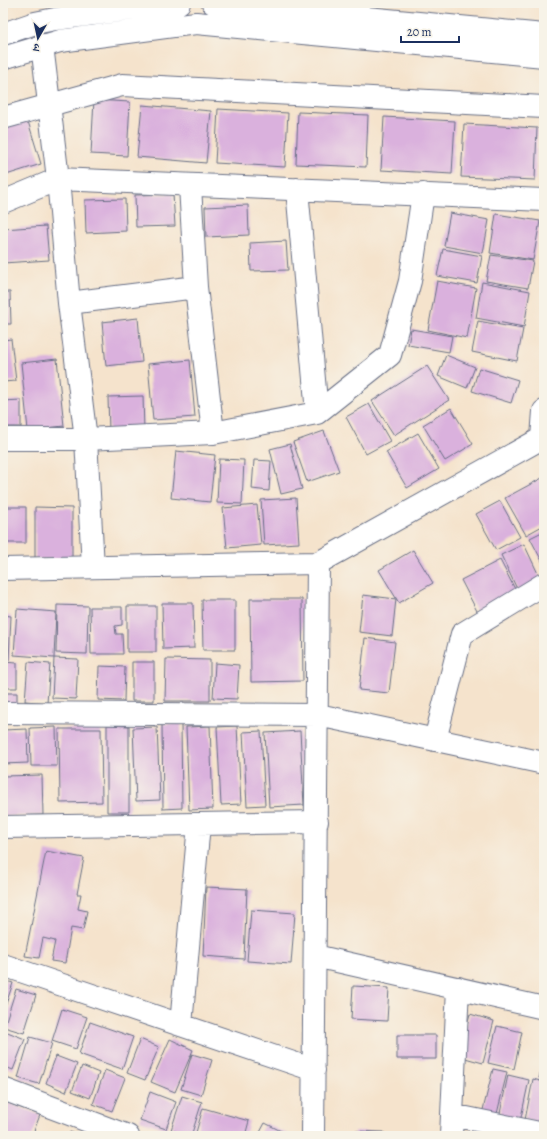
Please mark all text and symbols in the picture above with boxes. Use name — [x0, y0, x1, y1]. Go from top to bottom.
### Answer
north arrow — [18, 18, 58, 58]
scale bar — [401, 18, 459, 44]
text: 20 m — [407, 24, 431, 40]
text: उ — [31, 39, 41, 55]

